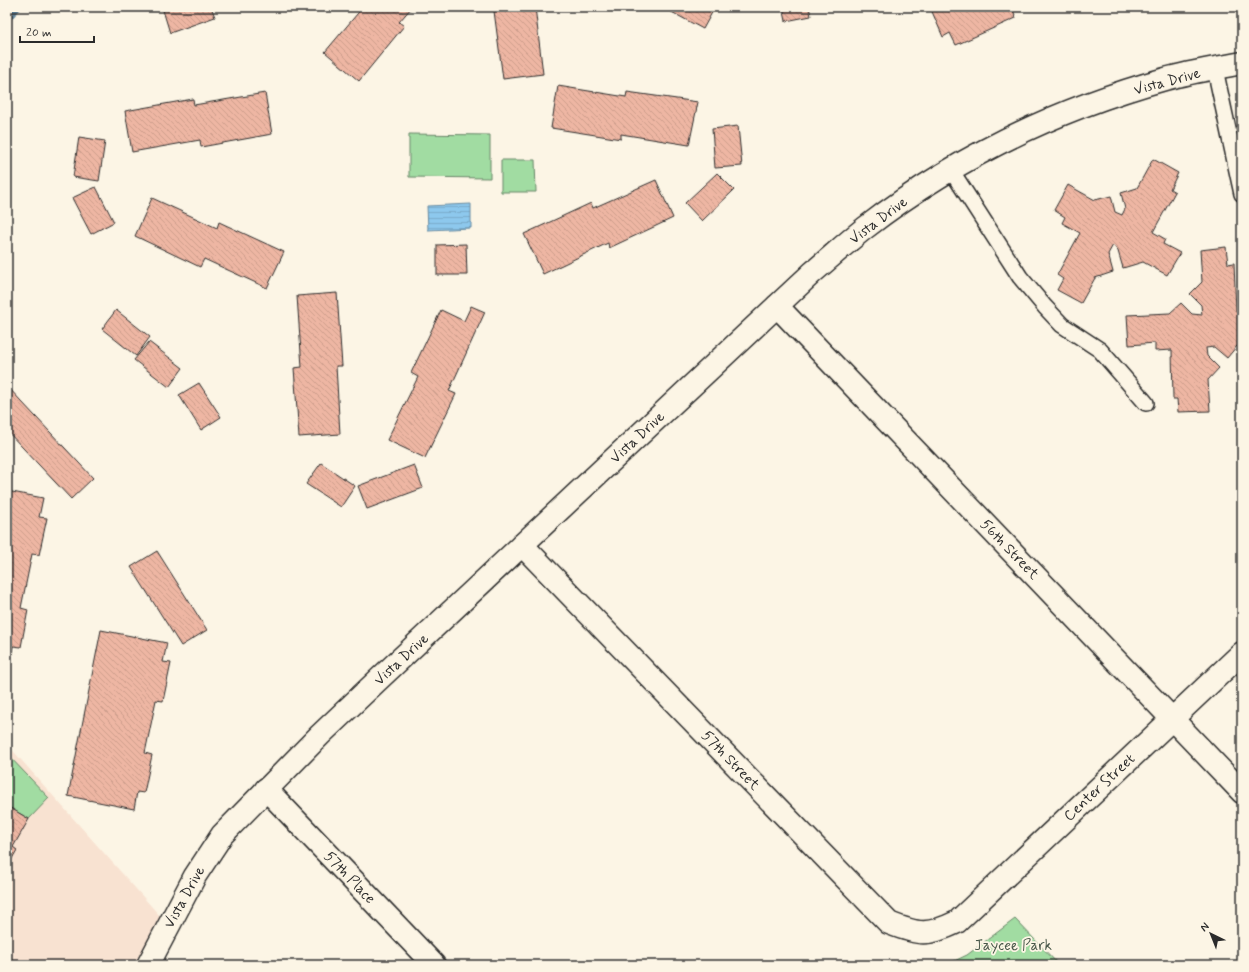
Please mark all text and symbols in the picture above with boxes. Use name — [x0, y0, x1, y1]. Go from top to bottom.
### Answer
scale bar — [20, 18, 94, 44]
text: 20 m — [26, 25, 52, 41]
street label: Vista Drive — [1132, 63, 1203, 100]
street label: Vista Drive — [845, 192, 912, 249]
street label: Vista Drive — [606, 407, 669, 468]
street label: 56th Street — [975, 515, 1043, 584]
street label: Vista Drive — [370, 629, 433, 690]
street label: 57th Street — [697, 726, 764, 795]
street label: Center Street — [1060, 749, 1140, 826]
street label: 57th Place — [319, 847, 380, 909]
street label: Vista Drive — [160, 863, 210, 932]
north arrow — [1191, 914, 1231, 954]
text: N — [1197, 920, 1212, 935]
park label: Jaycee Park — [974, 936, 1052, 956]

